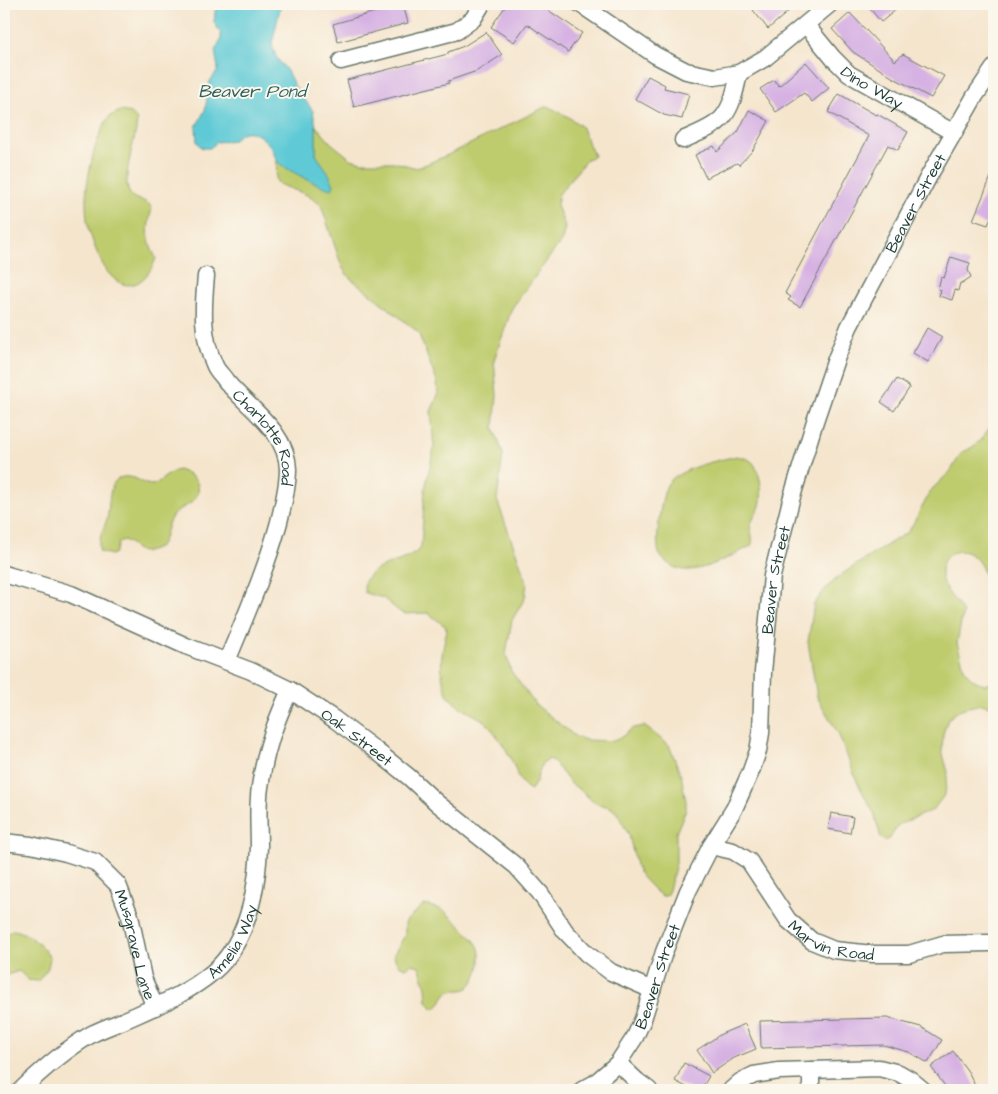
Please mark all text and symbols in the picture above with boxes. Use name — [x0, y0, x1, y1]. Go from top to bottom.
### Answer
street label: Dino Way — [835, 62, 907, 115]
water label: Beaver Pond — [198, 79, 310, 104]
street label: Beaver Street — [880, 149, 952, 257]
street label: Charlotte Road — [227, 385, 298, 487]
street label: Beaver Street — [757, 523, 796, 635]
street label: Oak Street — [316, 703, 397, 772]
street label: Musgrave Lane — [109, 886, 161, 1004]
street label: Amelia Way — [203, 902, 264, 984]
street label: Marvin Road — [783, 915, 875, 966]
street label: Beaver Street — [630, 920, 686, 1033]

